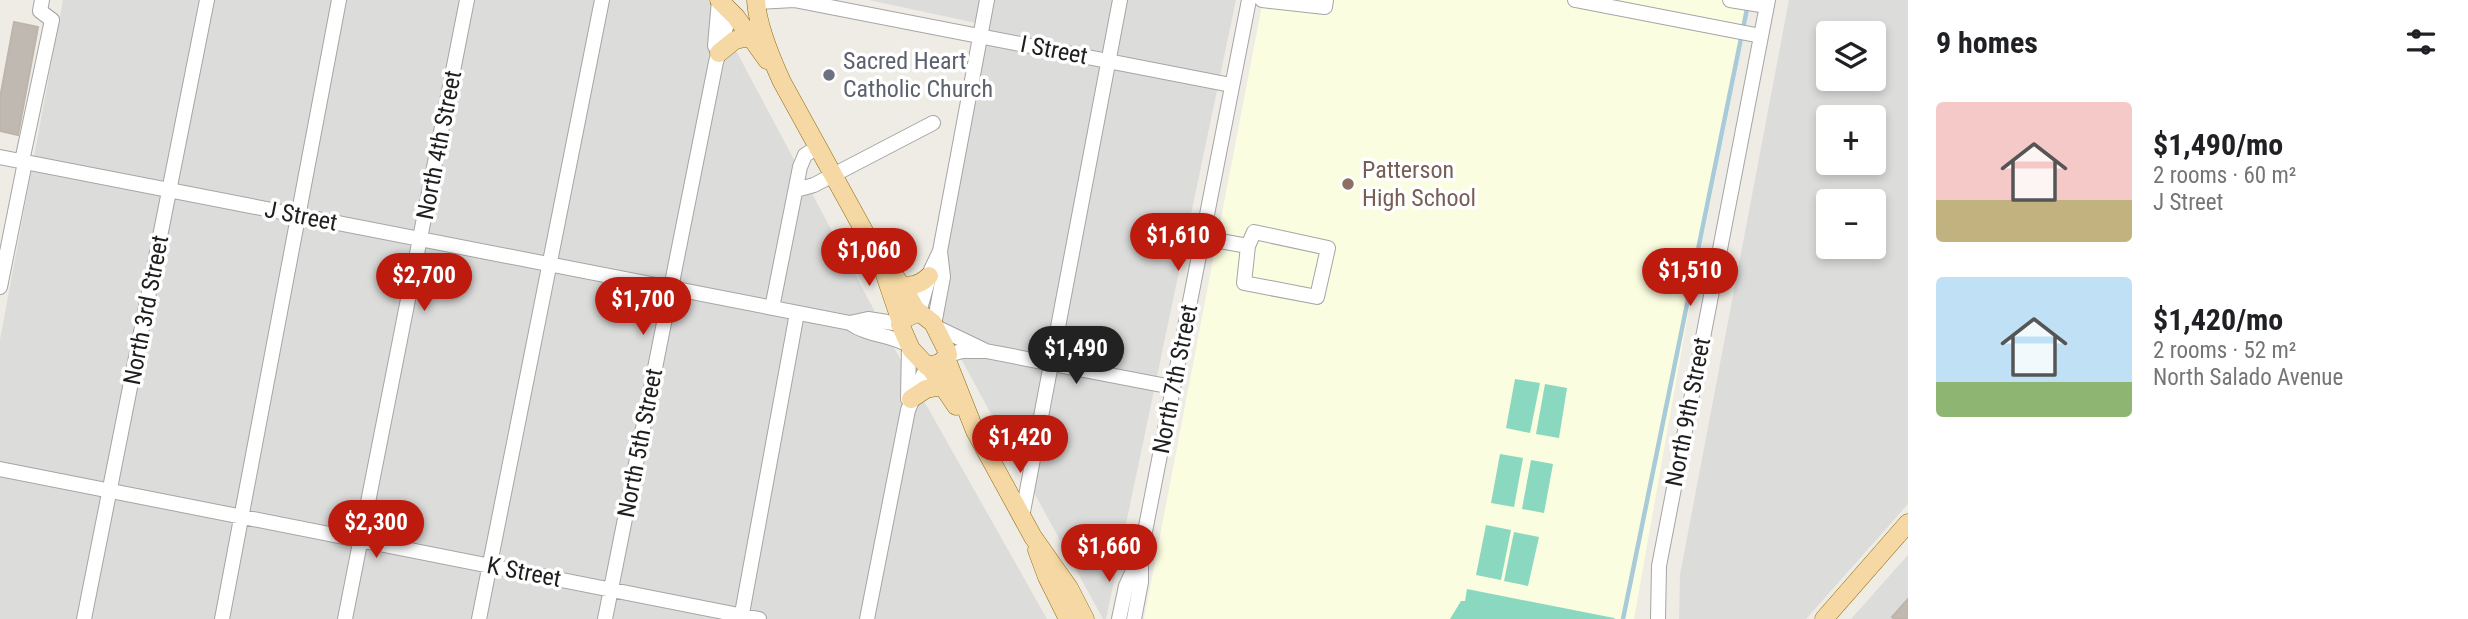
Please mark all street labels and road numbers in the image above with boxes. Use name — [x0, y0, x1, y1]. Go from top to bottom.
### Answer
street label: I Street — [1018, 30, 1090, 70]
street label: North 4th Street — [411, 68, 467, 222]
street label: J Street — [262, 195, 340, 237]
street label: North 3rd Street — [118, 233, 174, 387]
street label: North 7th Street — [1147, 302, 1203, 456]
street label: North 9th Street — [1660, 335, 1716, 489]
street label: North 5th Street — [612, 366, 668, 520]
street label: K Street — [485, 551, 563, 593]

